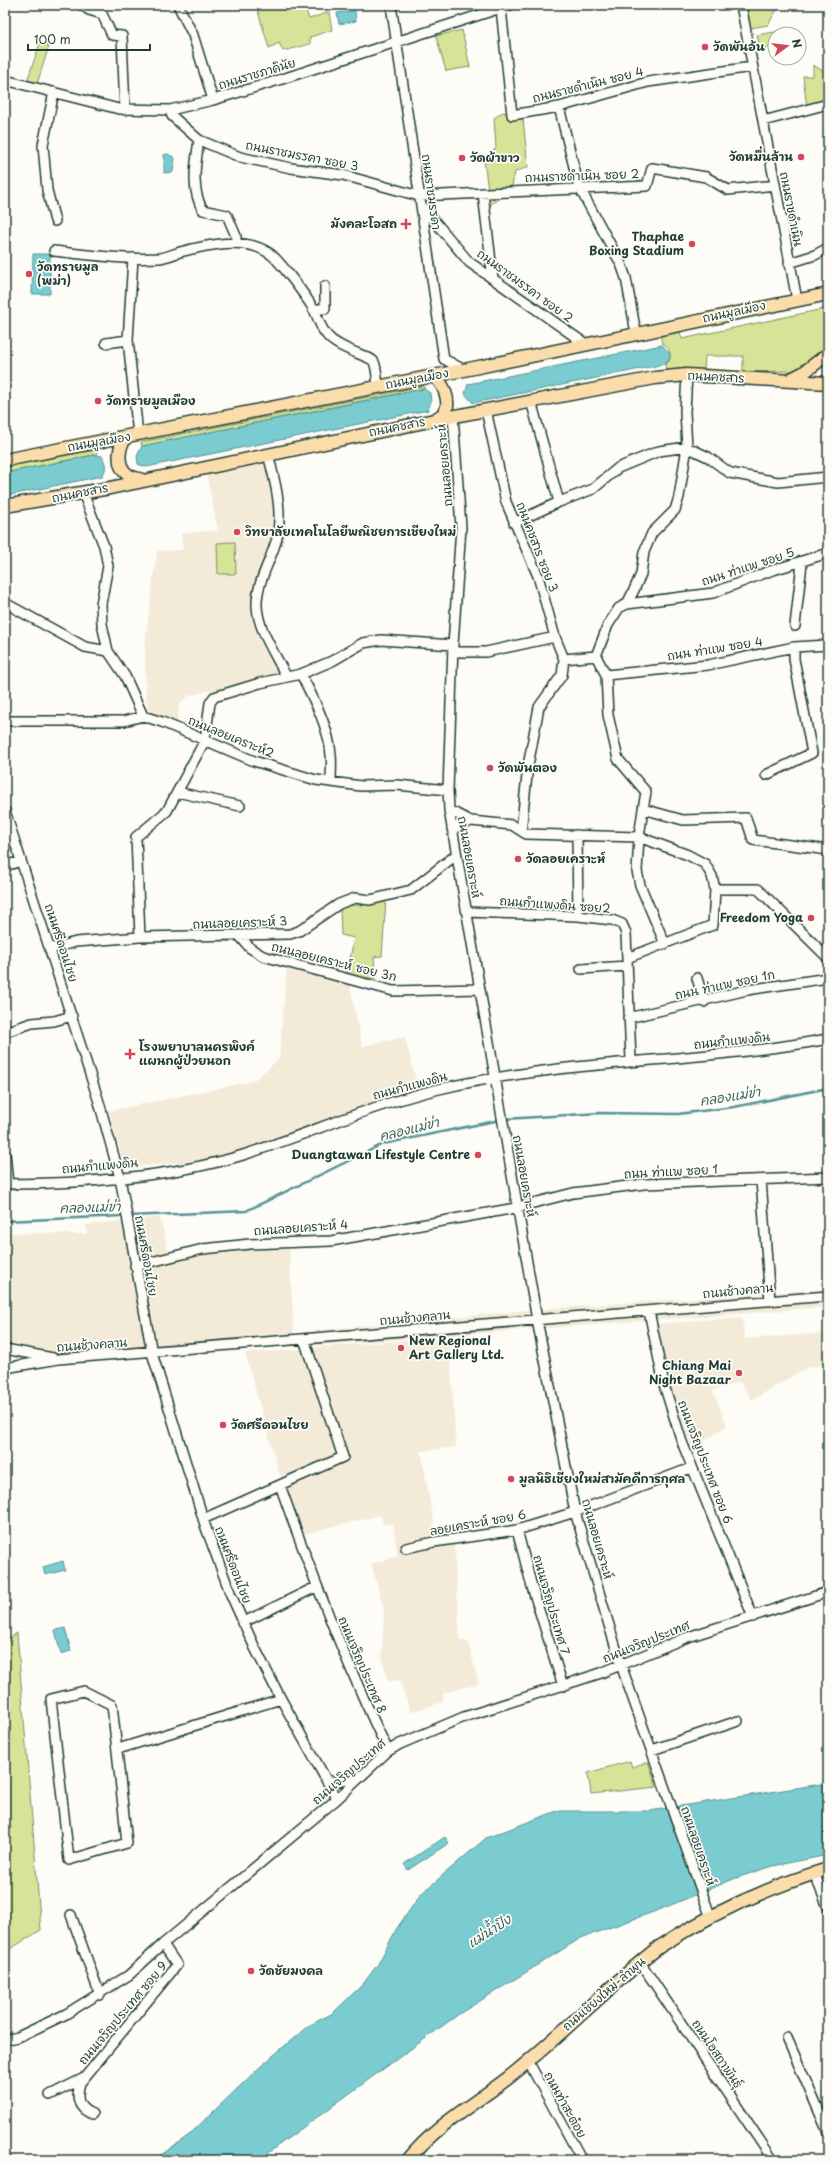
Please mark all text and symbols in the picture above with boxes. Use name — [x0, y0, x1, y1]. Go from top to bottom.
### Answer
scale bar — [28, 26, 150, 52]
north arrow — [767, 26, 807, 66]
text: 100 m — [34, 30, 71, 48]
place label: วัดพันอ้น — [713, 37, 765, 55]
text: N — [788, 37, 807, 50]
marker: วัดพันอ้น — [700, 42, 710, 52]
street label: ถนนราชภาคินัย — [216, 53, 298, 93]
street label: ถนนราชดำเนิน ซอย 4 — [530, 62, 645, 107]
street label: ถนนราชมรรคา ซอย 3 — [244, 135, 360, 175]
place label: วัดหมื่นล้าน — [729, 146, 793, 165]
place label: วัดผ้าขาว — [470, 148, 520, 166]
marker: วัดหมื่นล้าน — [796, 152, 806, 162]
street label: ถนนราชมรรคา — [418, 153, 446, 231]
marker: วัดผ้าขาว — [457, 153, 467, 163]
street label: ถนนราชดำเนิน ซอย 2 — [525, 164, 639, 186]
street label: ถนนราชดำเนิน — [776, 170, 808, 248]
place label: มังคละโอสถ — [330, 214, 397, 232]
marker: มังคละโอสถ — [400, 218, 412, 230]
place label: Thaphae Boxing Stadium — [589, 227, 684, 259]
marker: Thaphae Boxing Stadium — [687, 239, 697, 249]
street label: ถนนราชมรรคา ซอย 2 — [474, 244, 577, 326]
place label: วัดทรายมูล (พม่า) — [37, 257, 99, 289]
marker: วัดทรายมูล (พม่า) — [24, 269, 34, 279]
street label: ถนนมูลเมือง — [701, 296, 767, 327]
street label: ถนนมูลเมือง — [384, 363, 450, 394]
street label: ถนนคชสาร — [687, 366, 745, 386]
place label: วัดทรายมูลเมือง — [106, 391, 196, 410]
marker: วัดทรายมูลเมือง — [93, 396, 103, 406]
street label: ถนนคชสาร — [367, 412, 427, 440]
street label: ถนนลอยเคราะห์ — [431, 423, 457, 507]
street label: ถนนมูลเมือง — [66, 427, 132, 456]
street label: ถนนคชสาร — [50, 478, 110, 506]
street label: ถนนคชสาร ซอย 3 — [512, 499, 563, 594]
place label: วิทยาลัยเทคโนโลยีพณิชยการเชียงใหม่ — [245, 522, 456, 540]
marker: วิทยาลัยเทคโนโลยีพณิชยการเชียงใหม่ — [232, 527, 242, 537]
street label: ถนน ท่าแพ ซอย 5 — [699, 543, 796, 590]
street label: ถนน ท่าแพ ซอย 4 — [666, 632, 764, 664]
street label: ถนนลอยเคราะห์2 — [186, 711, 277, 762]
place label: วัดพันตอง — [498, 758, 557, 776]
marker: วัดพันตอง — [485, 763, 495, 773]
street label: ถนนลอยเคราะห์ — [454, 814, 486, 899]
place label: วัดลอยเคราะห์ — [526, 849, 606, 867]
marker: วัดลอยเคราะห์ — [513, 854, 523, 864]
street label: ถนนกำแพงดิน ซอย2 — [499, 891, 611, 917]
street label: ถนนศรีดอนไชย — [41, 901, 83, 984]
place label: Freedom Yoga — [720, 908, 803, 926]
street label: ถนนลอยเคราะห์ 3 — [192, 911, 288, 933]
marker: Freedom Yoga — [806, 913, 816, 923]
street label: ถนนลอยเคราะห์ ซอย 3ก — [270, 937, 399, 985]
street label: ถนน ท่าแพ ซอย 1ก — [673, 965, 776, 1003]
street label: ถนนกำแพงดิน — [693, 1027, 771, 1053]
place label: โรงพยาบาลนครพิงค์ แผนกผู้ป่วยนอก — [138, 1037, 255, 1070]
marker: โรงพยาบาลนครพิงค์ แผนกผู้ป่วยนอก — [124, 1048, 136, 1060]
street label: ถนนกำแพงดิน — [370, 1066, 449, 1104]
water label: คลองแม่ข่า — [698, 1081, 763, 1110]
water label: คลองแม่ข่า — [377, 1112, 442, 1145]
street label: ถนนลอยเคราะห์ — [509, 1133, 541, 1218]
place label: Duangtawan Lifestyle Centre — [291, 1145, 470, 1163]
marker: Duangtawan Lifestyle Centre — [473, 1150, 483, 1160]
street label: ถนนกำแพงดิน — [61, 1153, 139, 1177]
street label: ถนน ท่าแพ ซอย 1 — [624, 1160, 718, 1182]
water label: คลองแม่ข่า — [59, 1196, 122, 1217]
street label: ถนนศรีดอนไชย — [131, 1214, 163, 1298]
street label: ถนนลอยเคราะห์ 4 — [253, 1215, 349, 1239]
street label: ถนนช้างคลาน — [702, 1278, 774, 1302]
street label: ถนนช้างคลาน — [379, 1305, 451, 1329]
place label: New Regional Art Gallery Ltd. — [408, 1331, 504, 1363]
street label: ถนนช้างคลาน — [56, 1333, 128, 1355]
marker: New Regional Art Gallery Ltd. — [396, 1343, 406, 1353]
place label: Chiang Mai Night Bazaar — [649, 1356, 732, 1388]
marker: Chiang Mai Night Bazaar — [734, 1368, 744, 1378]
street label: ถนนเจริญประเทศ ซอย 6 — [674, 1397, 738, 1526]
place label: วัดศรีดอนไชย — [231, 1415, 309, 1433]
marker: วัดศรีดอนไชย — [218, 1420, 228, 1430]
place label: มูลนิธิเชียงใหม่สามัคคีการกุศล — [519, 1469, 685, 1488]
marker: มูลนิธิเชียงใหม่สามัคคีการกุศล — [506, 1474, 516, 1484]
street label: ถนนลอยเคราะห์ — [578, 1496, 618, 1581]
street label: ลอยเคราะห์ ซอย 6 — [428, 1505, 527, 1539]
street label: ถนนศรีดอนไชย — [211, 1523, 257, 1606]
street label: ถนนเจริญประเทศ 7 — [529, 1553, 575, 1657]
street label: ถนนเจริญประเทศ 8 — [334, 1613, 391, 1716]
street label: ถนนเจริญประเทศ — [599, 1615, 693, 1667]
street label: ถนนเจริญประเทศ — [308, 1734, 390, 1808]
street label: ถนนลอยเคราะห์ — [677, 1804, 721, 1888]
water label: แม่น้ำปิง — [462, 1907, 515, 1952]
street label: ถนนเชียงใหม่-ลำพูน — [558, 1952, 650, 2035]
street label: ถนนเจริญประเทศ ซอย 9 — [74, 1957, 171, 2068]
place label: วัดชัยมงคล — [259, 1961, 323, 1979]
marker: วัดชัยมงคล — [246, 1966, 256, 1976]
street label: ถนนโอสถาพันธุ์ — [687, 2015, 748, 2092]
street label: ถนนท่าสะต๋อย — [540, 2068, 592, 2141]

